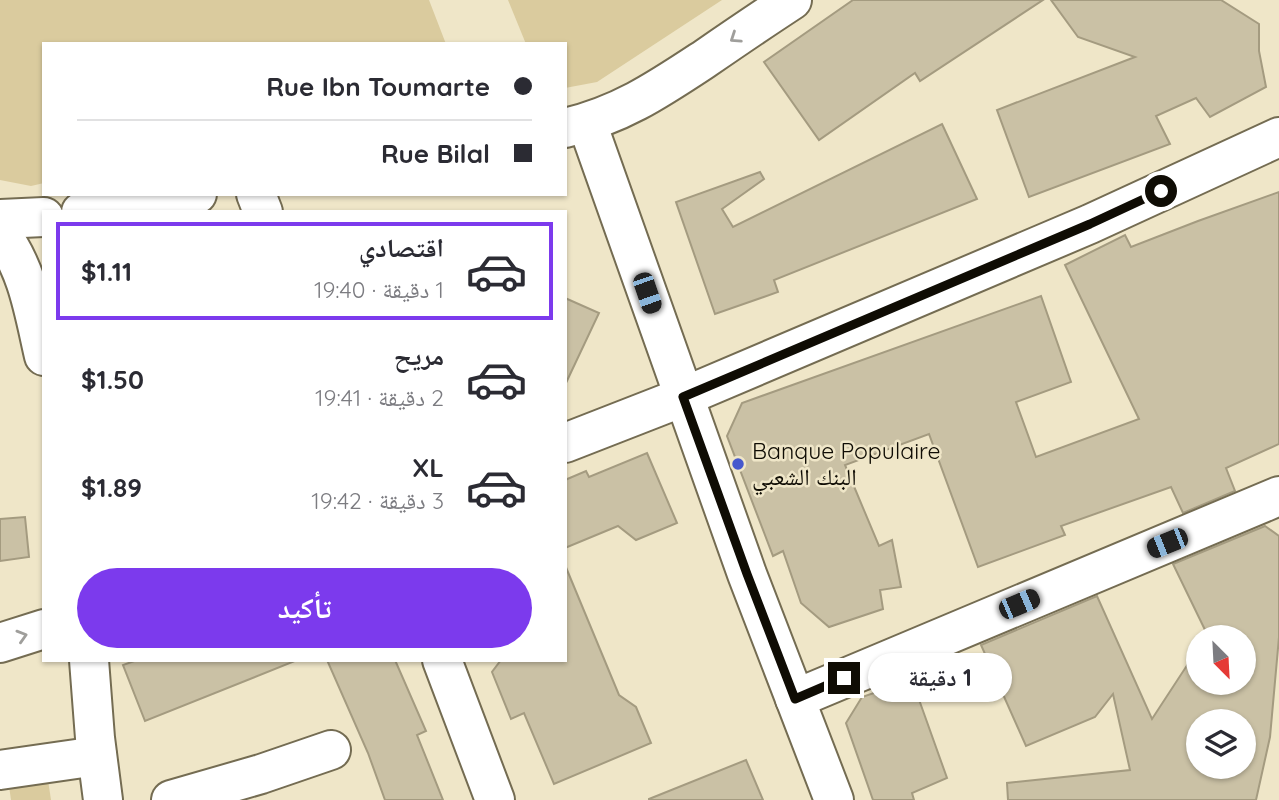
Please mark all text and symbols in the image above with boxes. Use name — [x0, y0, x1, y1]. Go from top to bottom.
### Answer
one-way arrow — [730, 30, 743, 43]
text: Rue Ibn Toumarte — [266, 70, 490, 103]
text: Rue Bilal — [381, 137, 490, 170]
route start — [1145, 175, 1177, 207]
text: اقتصادي — [359, 231, 444, 264]
icon: car — [465, 240, 528, 303]
text: $1.11 — [81, 255, 132, 288]
car — [631, 270, 664, 316]
text: 1 دقيقة · 19:40 — [314, 275, 444, 304]
text: مريح — [394, 339, 444, 372]
icon: car — [465, 348, 528, 411]
text: $1.50 — [81, 363, 144, 396]
text: 2 دقيقة · 19:41 — [315, 383, 444, 412]
place label: Banque Populaire البنك الشعبي — [752, 436, 940, 496]
text: XL — [412, 451, 444, 484]
icon: car — [465, 456, 528, 519]
marker: Banque Populaire البنك الشعبي — [730, 456, 746, 472]
text: $1.89 — [81, 471, 142, 504]
text: 3 دقيقة · 19:42 — [311, 486, 444, 515]
car — [1144, 525, 1191, 561]
button: تأكيد — [77, 568, 532, 648]
car — [996, 586, 1043, 622]
north arrow — [1186, 625, 1256, 695]
map controls — [1186, 625, 1256, 779]
one-way arrow — [16, 630, 28, 645]
callout: 1 دقيقة — [868, 654, 1012, 702]
route end — [828, 662, 860, 694]
text: 1 دقيقة — [908, 663, 972, 692]
button: layers — [1186, 709, 1256, 779]

